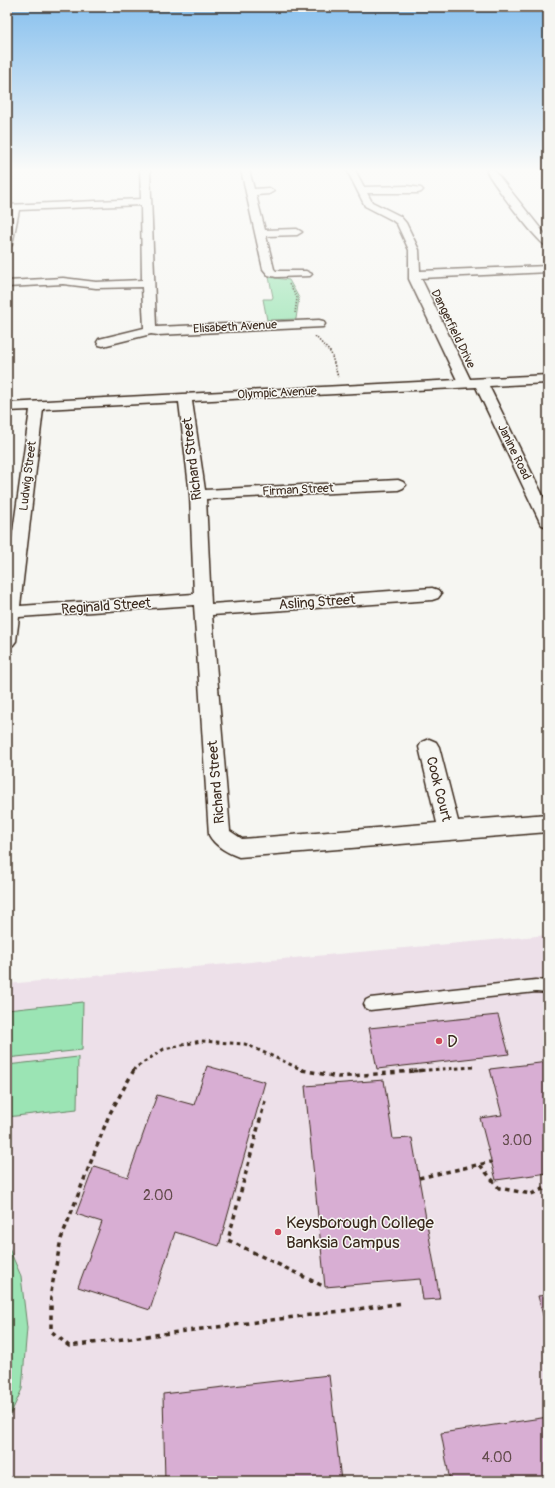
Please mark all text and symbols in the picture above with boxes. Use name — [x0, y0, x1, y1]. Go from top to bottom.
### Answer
street label: Dangerfield Drive — [427, 287, 479, 371]
street label: Elisabeth Avenue — [193, 317, 277, 337]
street label: Olympic Avenue — [237, 383, 317, 403]
street label: Richard Street — [178, 416, 206, 501]
street label: Janine Road — [494, 422, 534, 482]
street label: Ludwig Street — [16, 440, 40, 512]
street label: Firman Street — [262, 481, 334, 499]
street label: Asling Street — [278, 591, 356, 613]
street label: Reginald Street — [60, 594, 152, 618]
street label: Richard Street — [204, 739, 228, 824]
street label: Cook Court — [423, 755, 455, 824]
place label: D — [447, 1031, 458, 1052]
marker: D — [434, 1036, 444, 1046]
house number: 3.00 — [502, 1132, 532, 1149]
house number: 2.00 — [143, 1187, 173, 1204]
place label: Keysborough College Banksia Campus — [286, 1212, 434, 1253]
marker: Keysborough College Banksia Campus — [273, 1227, 283, 1237]
house number: 4.00 — [482, 1449, 512, 1466]

